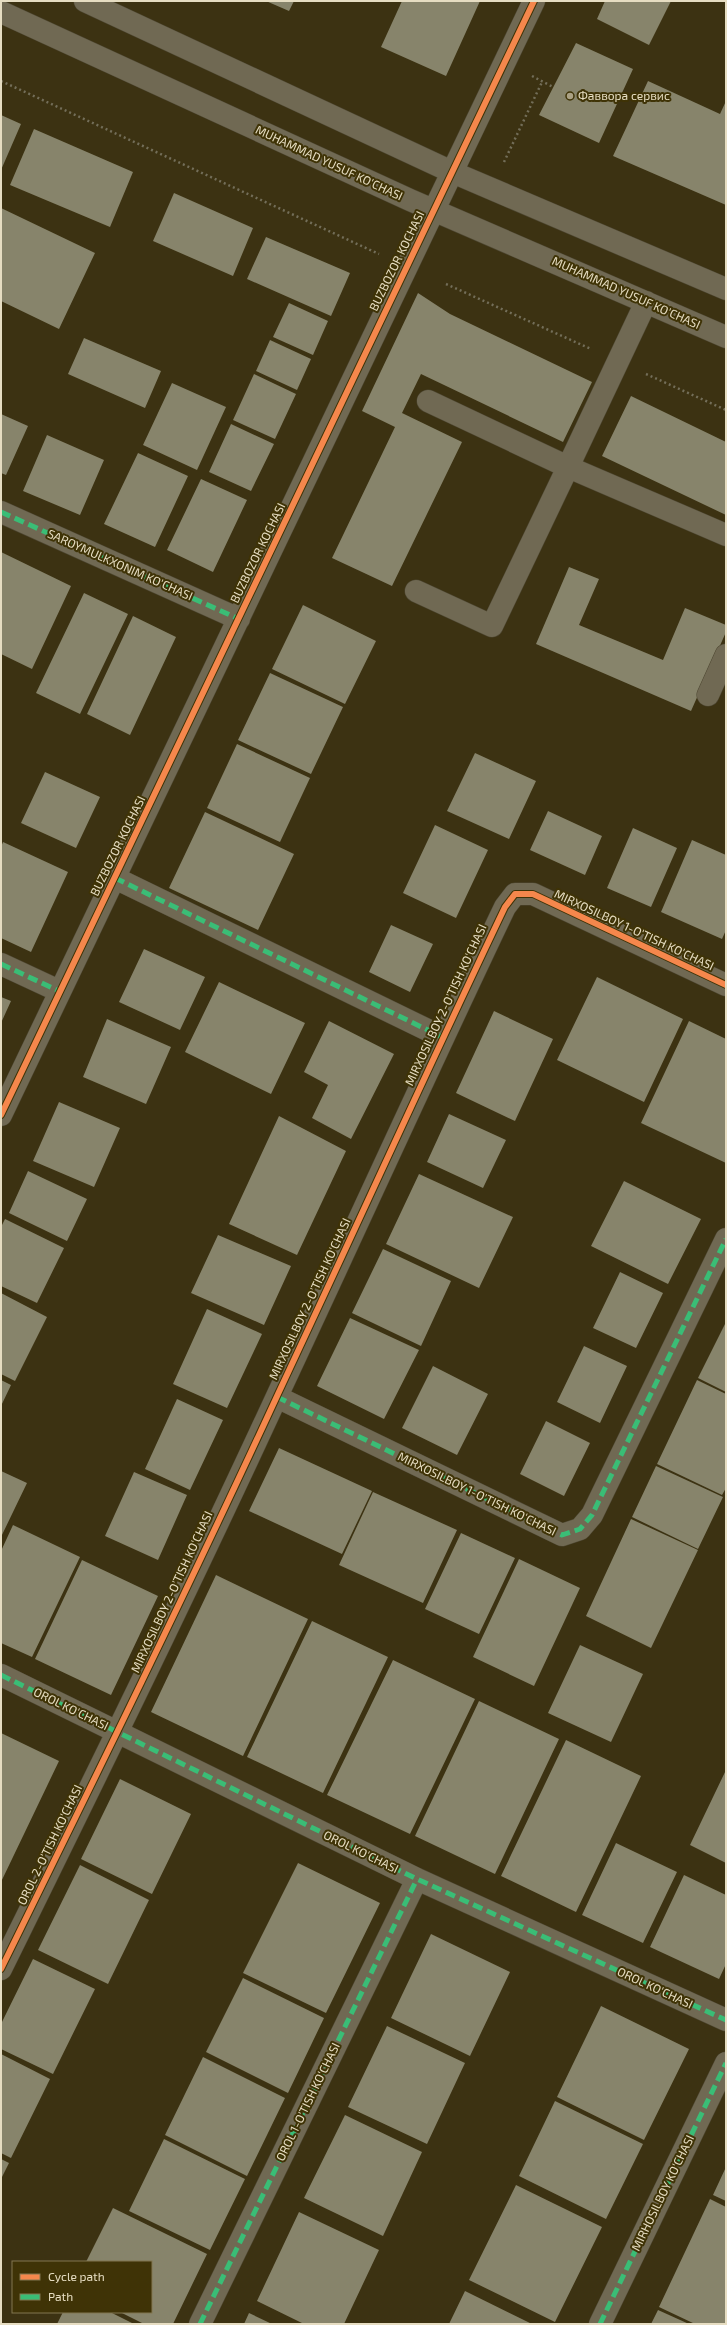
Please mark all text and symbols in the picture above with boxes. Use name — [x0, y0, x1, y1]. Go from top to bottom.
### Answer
place label: Фаввора сервис — [578, 88, 670, 102]
marker: Фаввора сервис — [565, 91, 575, 101]
street label: MUHAMMAD YUSUF KO'CHASI — [254, 122, 405, 202]
street label: BUZBOZOR KOCHASI — [366, 208, 426, 313]
street label: MUHAMMAD YUSUF KO'CHASI — [550, 253, 703, 331]
street label: BUZBOZOR KOCHASI — [227, 500, 287, 605]
street label: SAROYMULKXONIM KO'CHASI — [46, 526, 195, 603]
street label: BUZBOZOR KOCHASI — [87, 793, 147, 898]
street label: MIRXOSILBOY 1-O'TISH KO'CHASI — [552, 886, 716, 972]
street label: MIRXOSILBOY 2-O'TISH KO'CHASI — [401, 922, 489, 1087]
street label: MIRXOSILBOY 2-O'TISH KO'CHASI — [265, 1216, 353, 1381]
street label: MIRXOSILBOY 1-O'TISH KO'CHASI — [396, 1449, 559, 1538]
street label: MIRXOSILBOY 2-O'TISH KO'CHASI — [127, 1509, 215, 1674]
street label: OROL KO'CHASI — [32, 1684, 111, 1732]
street label: OROL 2-O'TISH KO'CHASI — [14, 1782, 84, 1907]
street label: OROL KO'CHASI — [322, 1827, 401, 1875]
street label: OROL KO'CHASI — [616, 1964, 695, 2011]
street label: OROL 1-O'TISH KO'CHASI — [272, 2040, 342, 2163]
street label: MIRHOSILBOY KO'CHASI — [628, 2132, 696, 2253]
legend — [12, 2261, 152, 2313]
text: Cycle path — [48, 2269, 105, 2283]
text: Path — [48, 2289, 73, 2303]

